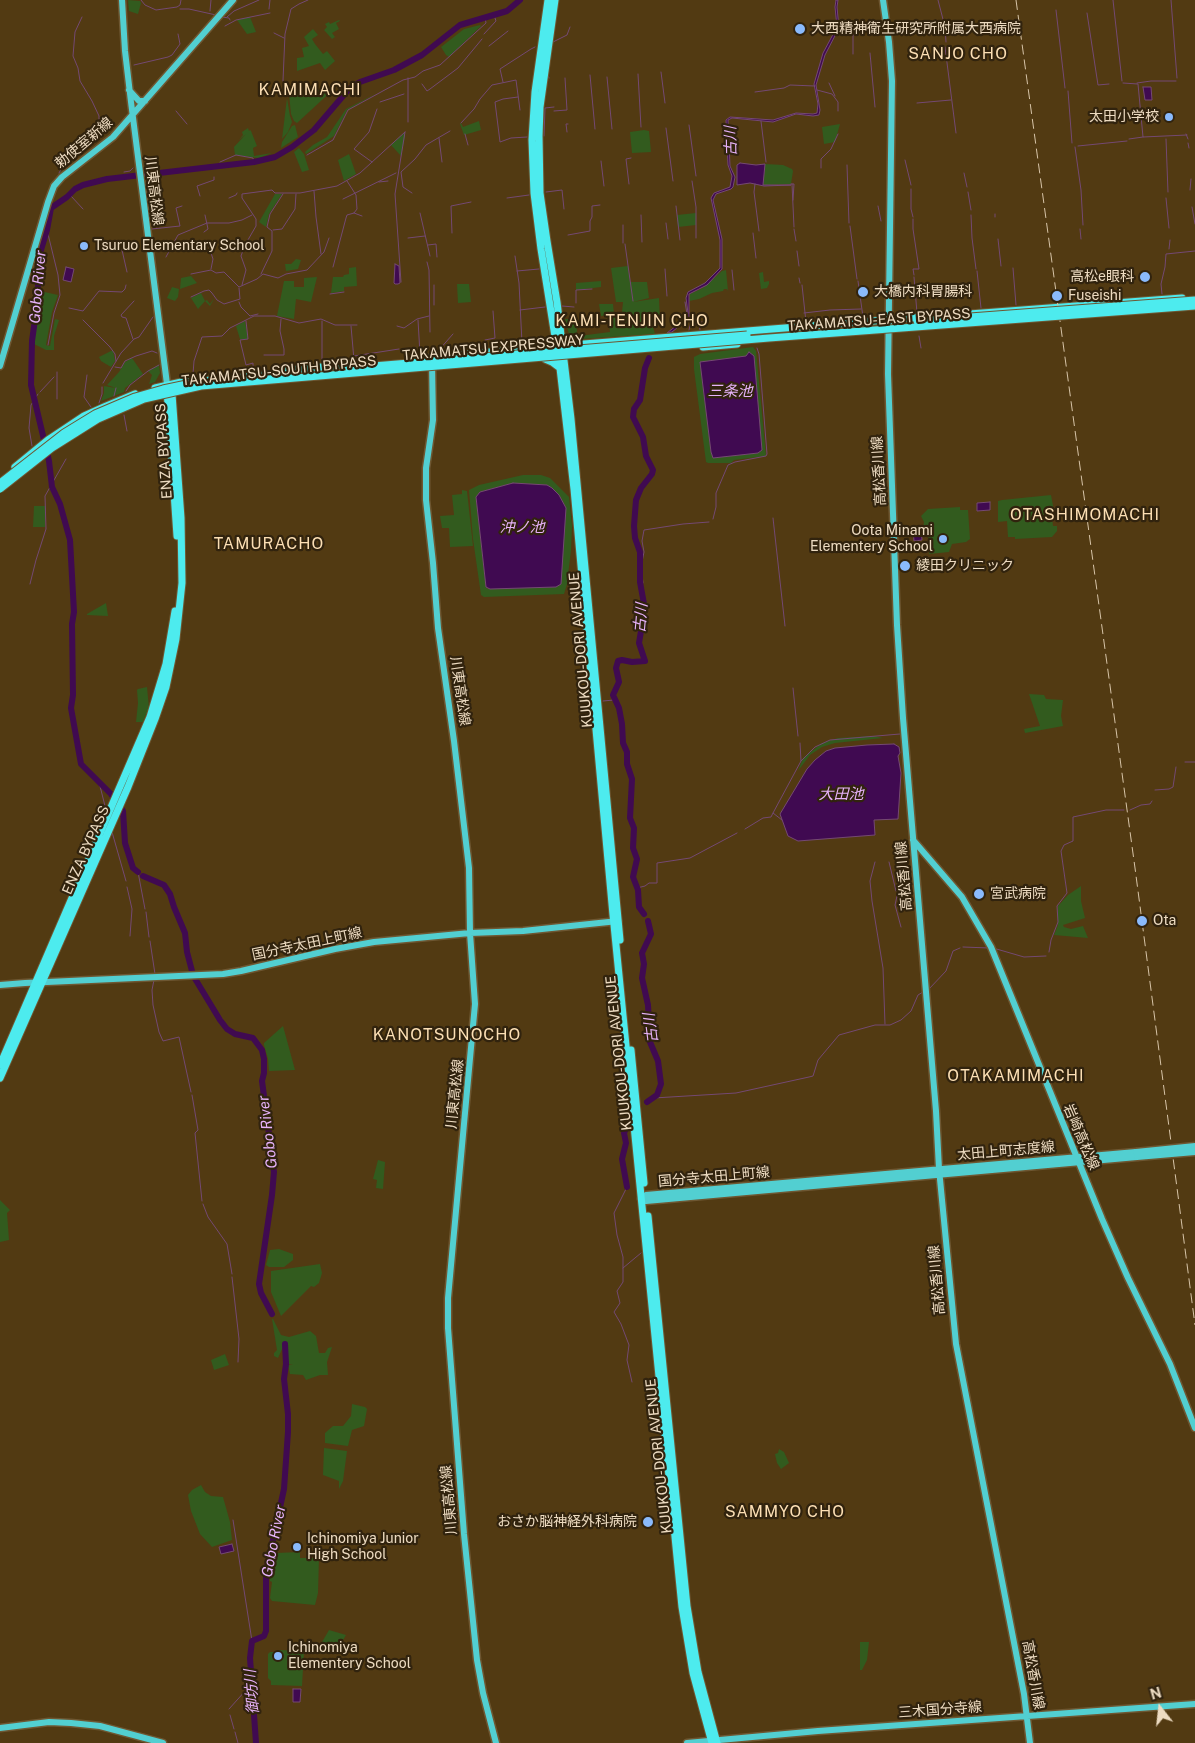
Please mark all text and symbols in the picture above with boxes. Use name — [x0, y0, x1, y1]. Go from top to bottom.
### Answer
place label: 大西精神衛生研究所附属大西病院 — [811, 21, 1021, 37]
marker: 大西精神衛生研究所附属大西病院 — [793, 22, 807, 36]
district label: SANJO CHO — [907, 44, 1009, 64]
district label: KAMIMACHI — [257, 80, 363, 100]
place label: 太田小学校 — [1089, 109, 1159, 125]
marker: 太田小学校 — [1163, 111, 1175, 123]
street label: 勅使室新線 — [52, 114, 116, 172]
water label: 古川 — [722, 126, 740, 156]
street label: 川東高松線 — [141, 155, 167, 227]
place label: Tsuruo Elementary School — [94, 238, 265, 254]
marker: Tsuruo Elementary School — [78, 240, 90, 252]
water label: Gobo River — [26, 250, 50, 324]
place label: 高松e眼科 — [1070, 269, 1134, 285]
marker: 高松e眼科 — [1138, 270, 1152, 284]
place label: 大橋内科胃腸科 — [874, 284, 972, 300]
marker: 大橋内科胃腸科 — [856, 285, 870, 299]
place label: Fuseishi — [1068, 288, 1121, 304]
marker: Fuseishi — [1050, 289, 1064, 303]
street label: TAKAMATSU-EAST BYPASS — [787, 305, 971, 335]
district label: KAMI-TENJIN CHO — [553, 311, 711, 331]
street label: TAKAMATSU EXPRESSWAY — [402, 332, 584, 364]
street label: TAKAMATSU-SOUTH BYPASS — [181, 352, 377, 390]
water label: 三条池 — [708, 382, 752, 400]
street label: ENZA BYPASS — [152, 403, 176, 499]
street label: 高松香川線 — [869, 436, 889, 506]
district label: OTASHIMOMACHI — [1008, 505, 1162, 525]
water label: 沖ノ池 — [500, 518, 544, 536]
place label: Oota Minami Elementery School — [810, 523, 933, 556]
marker: Oota Minami Elementery School — [937, 533, 949, 545]
district label: TAMURACHO — [213, 534, 325, 554]
place label: 綾田クリニック — [916, 558, 1014, 574]
marker: 綾田クリニック — [898, 559, 912, 573]
street label: KUUKOU-DORI AVENUE — [566, 572, 596, 728]
water label: 古川 — [631, 602, 651, 634]
street label: 川東高松線 — [447, 655, 473, 727]
water label: 大田池 — [819, 785, 863, 803]
street label: ENZA BYPASS — [59, 803, 113, 897]
street label: 高松香川線 — [893, 840, 915, 912]
place label: 宮武病院 — [990, 886, 1046, 902]
marker: 宮武病院 — [972, 887, 986, 901]
place label: Ota — [1153, 913, 1176, 929]
marker: Ota — [1135, 914, 1149, 928]
street label: 国分寺太田上町線 — [250, 924, 364, 964]
street label: KUUKOU-DORI AVENUE — [602, 975, 636, 1131]
water label: 古川 — [640, 1012, 662, 1044]
district label: KANOTSUNOCHO — [371, 1025, 523, 1045]
street label: 川東高松線 — [443, 1058, 467, 1130]
district label: OTAKAMIMACHI — [946, 1066, 1086, 1086]
water label: Gobo River — [255, 1094, 281, 1170]
street label: 岩崎高松線 — [1060, 1102, 1102, 1172]
street label: 太田上町志度線 — [956, 1138, 1056, 1164]
street label: 国分寺太田上町線 — [657, 1164, 771, 1190]
street label: 高松香川線 — [926, 1244, 948, 1316]
street label: KUUKOU-DORI AVENUE — [642, 1378, 676, 1534]
street label: 川東高松線 — [438, 1464, 460, 1536]
district label: SAMMYO CHO — [724, 1502, 846, 1522]
water label: Gobo River — [258, 1503, 290, 1579]
place label: おさか脳神経外科病院 — [497, 1514, 637, 1530]
marker: おさか脳神経外科病院 — [641, 1515, 655, 1529]
place label: Ichinomiya Junior High School — [307, 1531, 419, 1564]
marker: Ichinomiya Junior High School — [291, 1541, 303, 1553]
street label: 高松香川線 — [1019, 1639, 1047, 1711]
place label: Ichinomiya Elementery School — [288, 1640, 411, 1672]
marker: Ichinomiya Elementery School — [272, 1650, 284, 1662]
water label: 御坊川 — [241, 1669, 263, 1715]
north arrow — [1135, 1683, 1185, 1733]
text: N — [1148, 1684, 1163, 1703]
street label: 三木国分寺線 — [898, 1699, 982, 1721]

